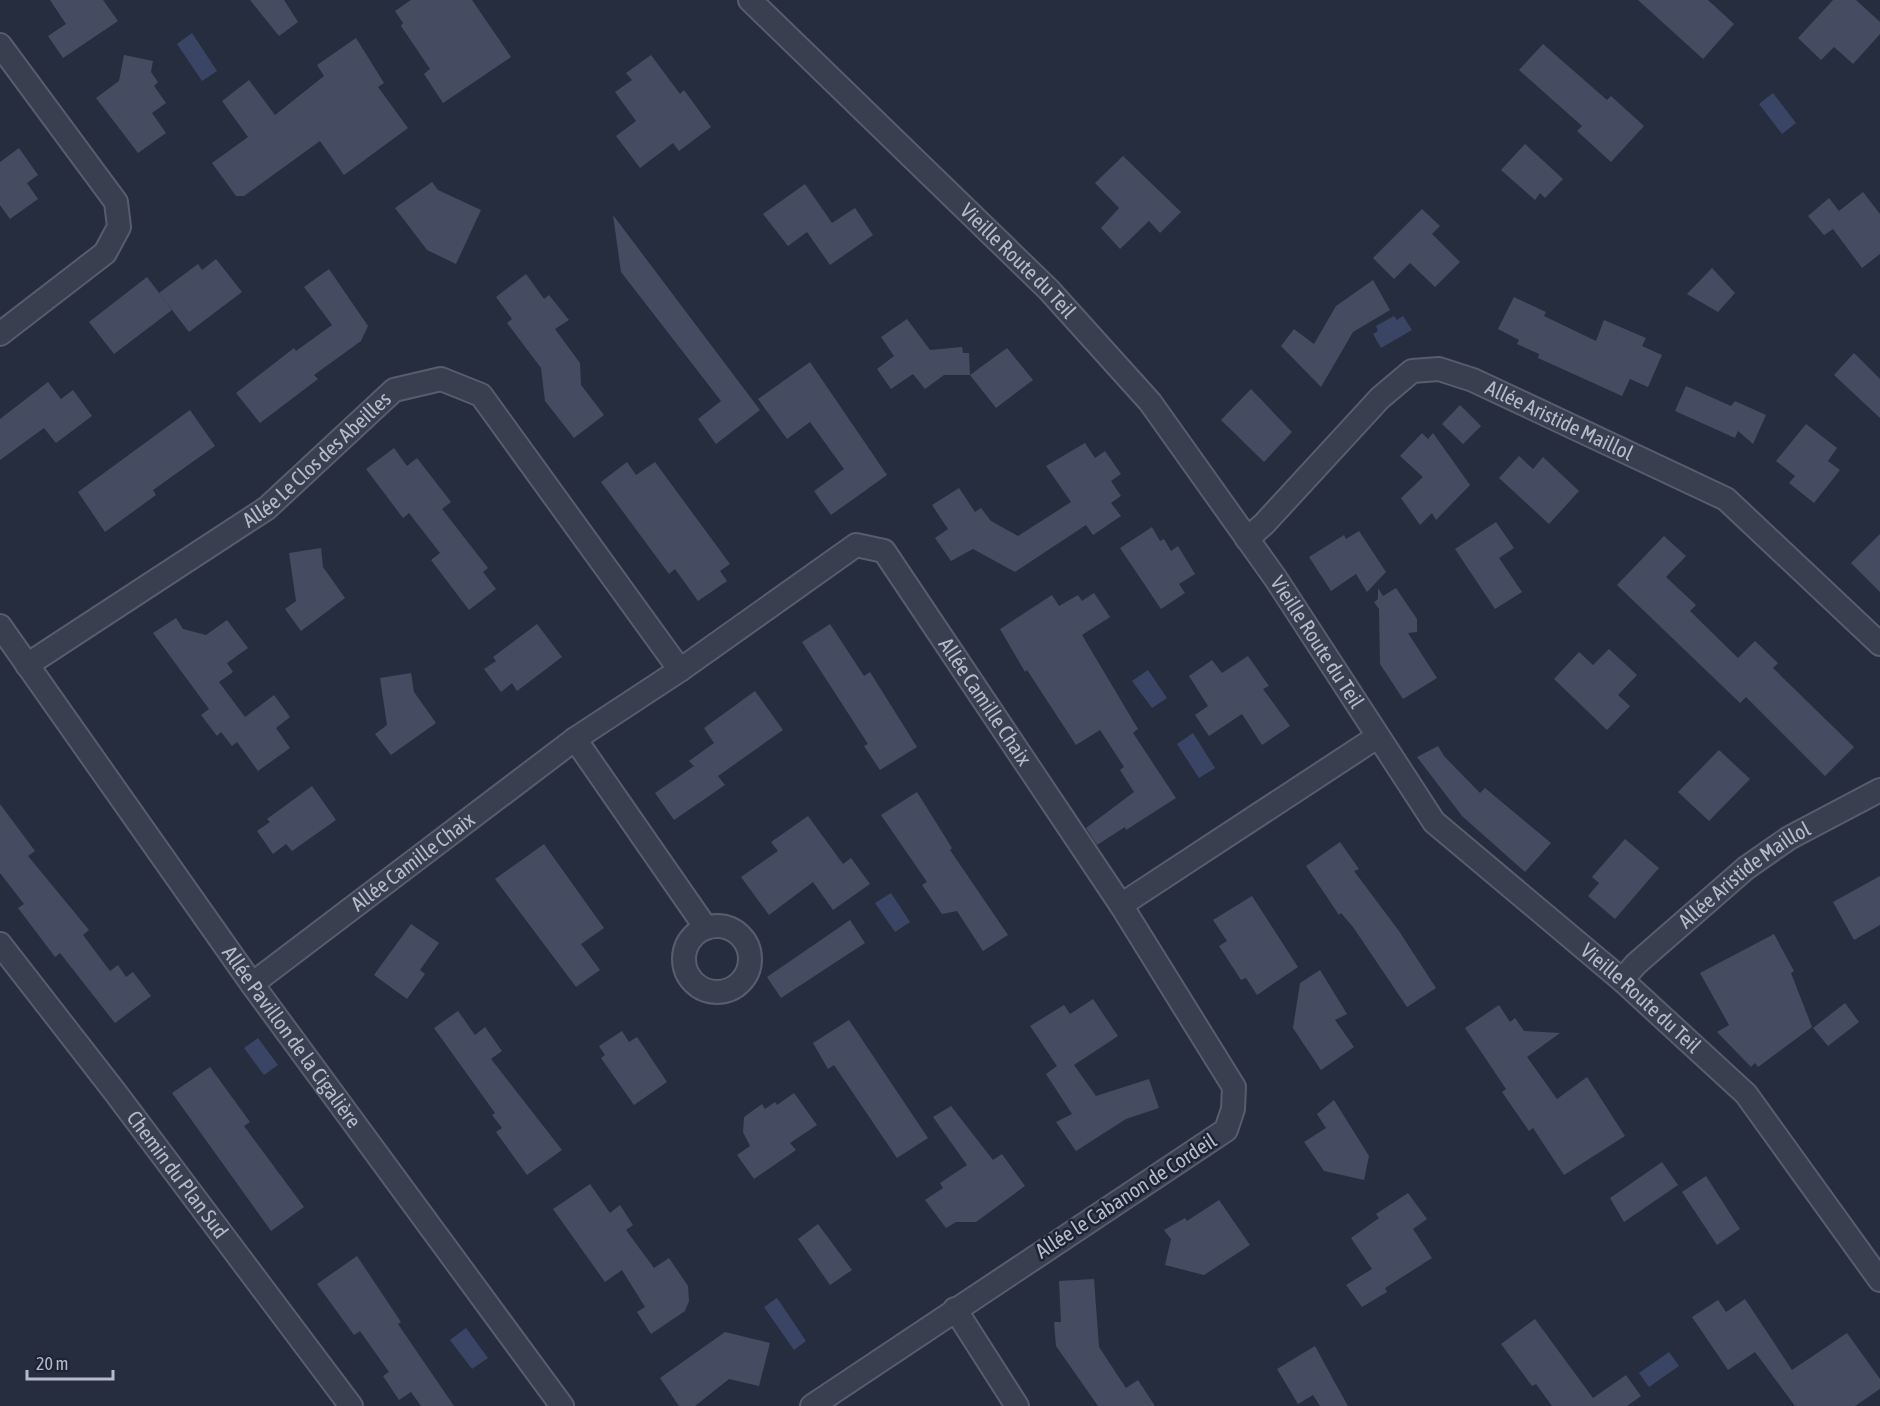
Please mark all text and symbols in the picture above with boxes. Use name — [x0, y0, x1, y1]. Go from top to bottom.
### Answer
street label: Vieille Route du Teil — [956, 198, 1082, 323]
street label: Allée Aristide Maillol — [1482, 375, 1638, 465]
street label: Allée Le Clos des Abeilles — [238, 386, 395, 532]
street label: Vieille Route du Teil — [1266, 571, 1370, 713]
street label: Allée Camille Chaix — [935, 633, 1037, 770]
street label: Allée Camille Chaix — [346, 806, 479, 916]
street label: Allée Aristide Maillol — [1673, 816, 1814, 932]
street label: Vieille Route du Teil — [1576, 938, 1706, 1058]
street label: Allée Pavillon de la Cigalière — [218, 941, 367, 1132]
street label: Chemin du Plan Sud — [122, 1106, 234, 1243]
street label: Allée le Cabanon de Cordeil — [1031, 1128, 1221, 1263]
scale bar — [27, 1343, 112, 1381]
text: 20 m — [36, 1353, 68, 1374]

